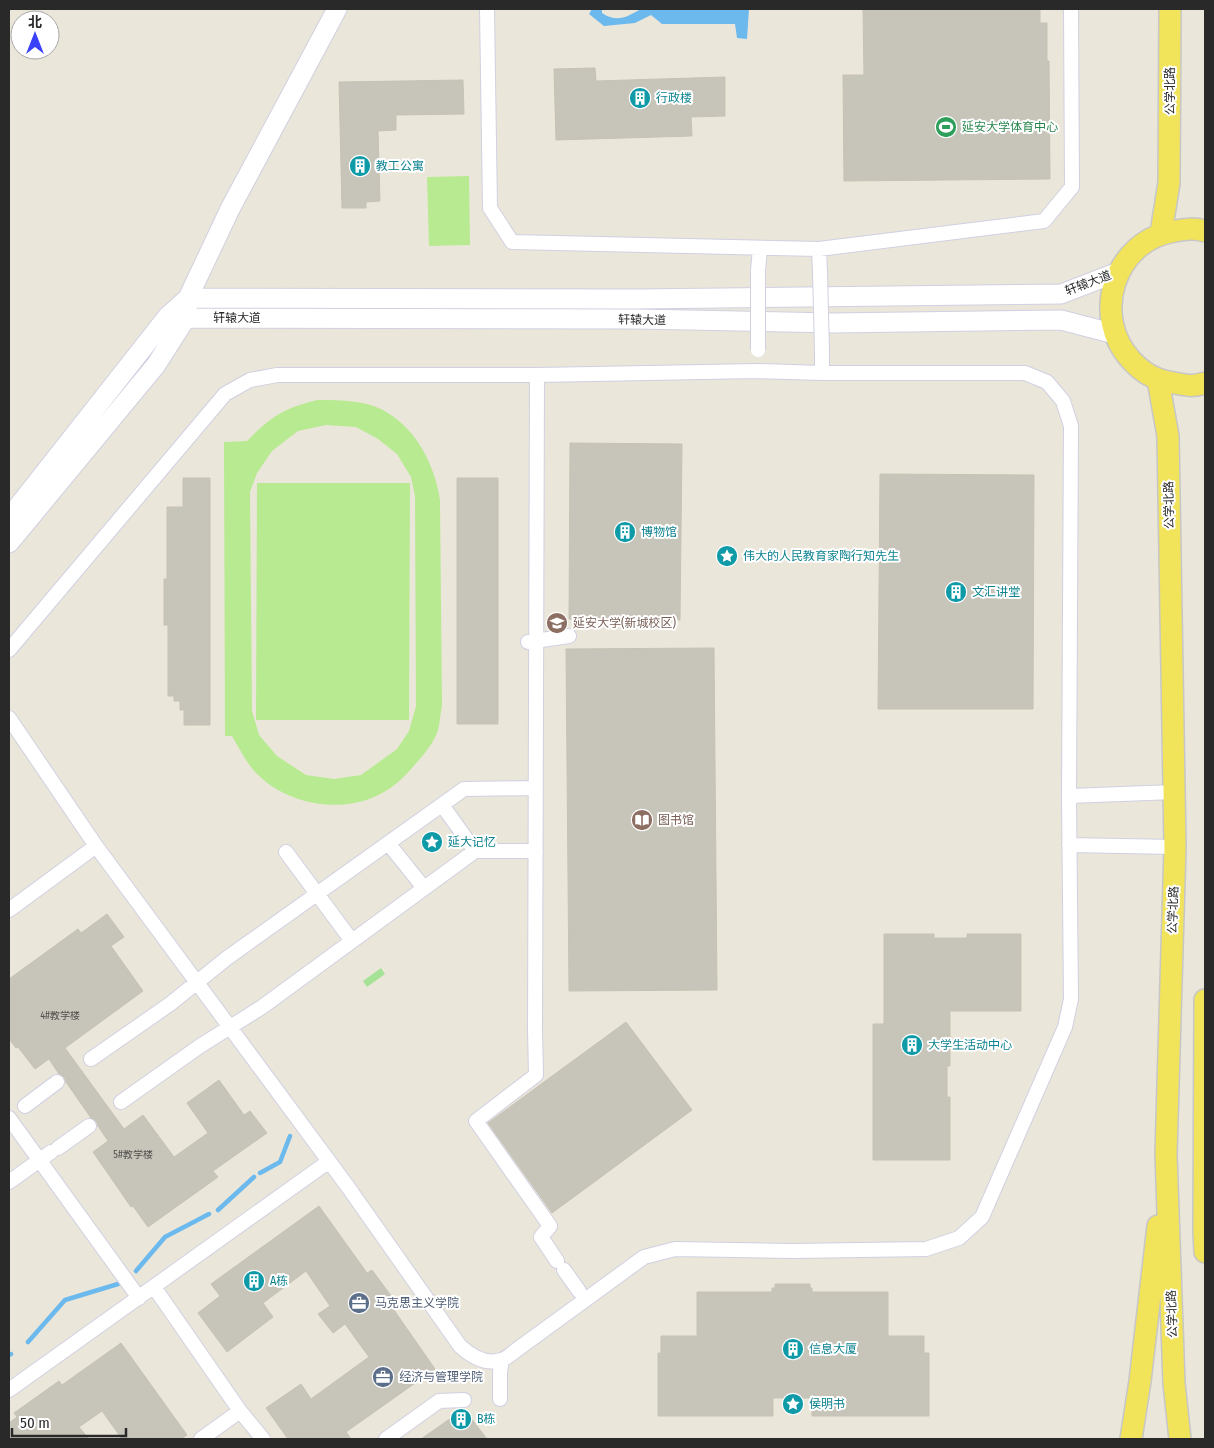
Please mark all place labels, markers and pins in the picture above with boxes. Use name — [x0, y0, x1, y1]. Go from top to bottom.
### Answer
building icon: 行政楼 — [628, 86, 652, 110]
place label: 行政楼 — [656, 91, 692, 105]
sports icon: 延安大学体育中心 — [934, 115, 958, 139]
place label: 延安大学体育中心 — [962, 120, 1058, 134]
building icon: 教工公寓 — [348, 154, 372, 178]
place label: 教工公寓 — [376, 159, 424, 173]
building icon: 博物馆 — [613, 520, 637, 544]
place label: 博物馆 — [641, 525, 677, 539]
place icon: 伟大的人民教育家陶行知先生 — [715, 544, 739, 568]
place label: 伟大的人民教育家陶行知先生 — [743, 549, 899, 563]
building icon: 文汇讲堂 — [944, 580, 968, 604]
place label: 文汇讲堂 — [972, 585, 1020, 599]
school or university icon: 延安大学(新城校区) — [545, 611, 569, 635]
place label: 延安大学(新城校区) — [573, 616, 677, 630]
library icon: 图书馆 — [630, 808, 654, 832]
place label: 图书馆 — [658, 813, 694, 827]
place icon: 延大记忆 — [420, 830, 444, 854]
place label: 延大记忆 — [448, 835, 496, 849]
building icon: 大学生活动中心 — [900, 1033, 924, 1057]
place label: 大学生活动中心 — [928, 1038, 1012, 1052]
building icon: A栋 — [242, 1269, 266, 1293]
place label: A栋 — [270, 1274, 288, 1288]
office icon: 马克思主义学院 — [347, 1291, 371, 1315]
place label: 马克思主义学院 — [375, 1296, 459, 1310]
building icon: 信息大厦 — [781, 1337, 805, 1361]
place label: 信息大厦 — [809, 1342, 857, 1356]
office icon: 经济与管理学院 — [371, 1365, 395, 1389]
place label: 经济与管理学院 — [399, 1370, 483, 1384]
place icon: 侯明书 — [781, 1392, 805, 1416]
place label: 侯明书 — [809, 1397, 845, 1411]
building icon: B栋 — [449, 1407, 473, 1431]
place label: B栋 — [477, 1412, 496, 1426]

